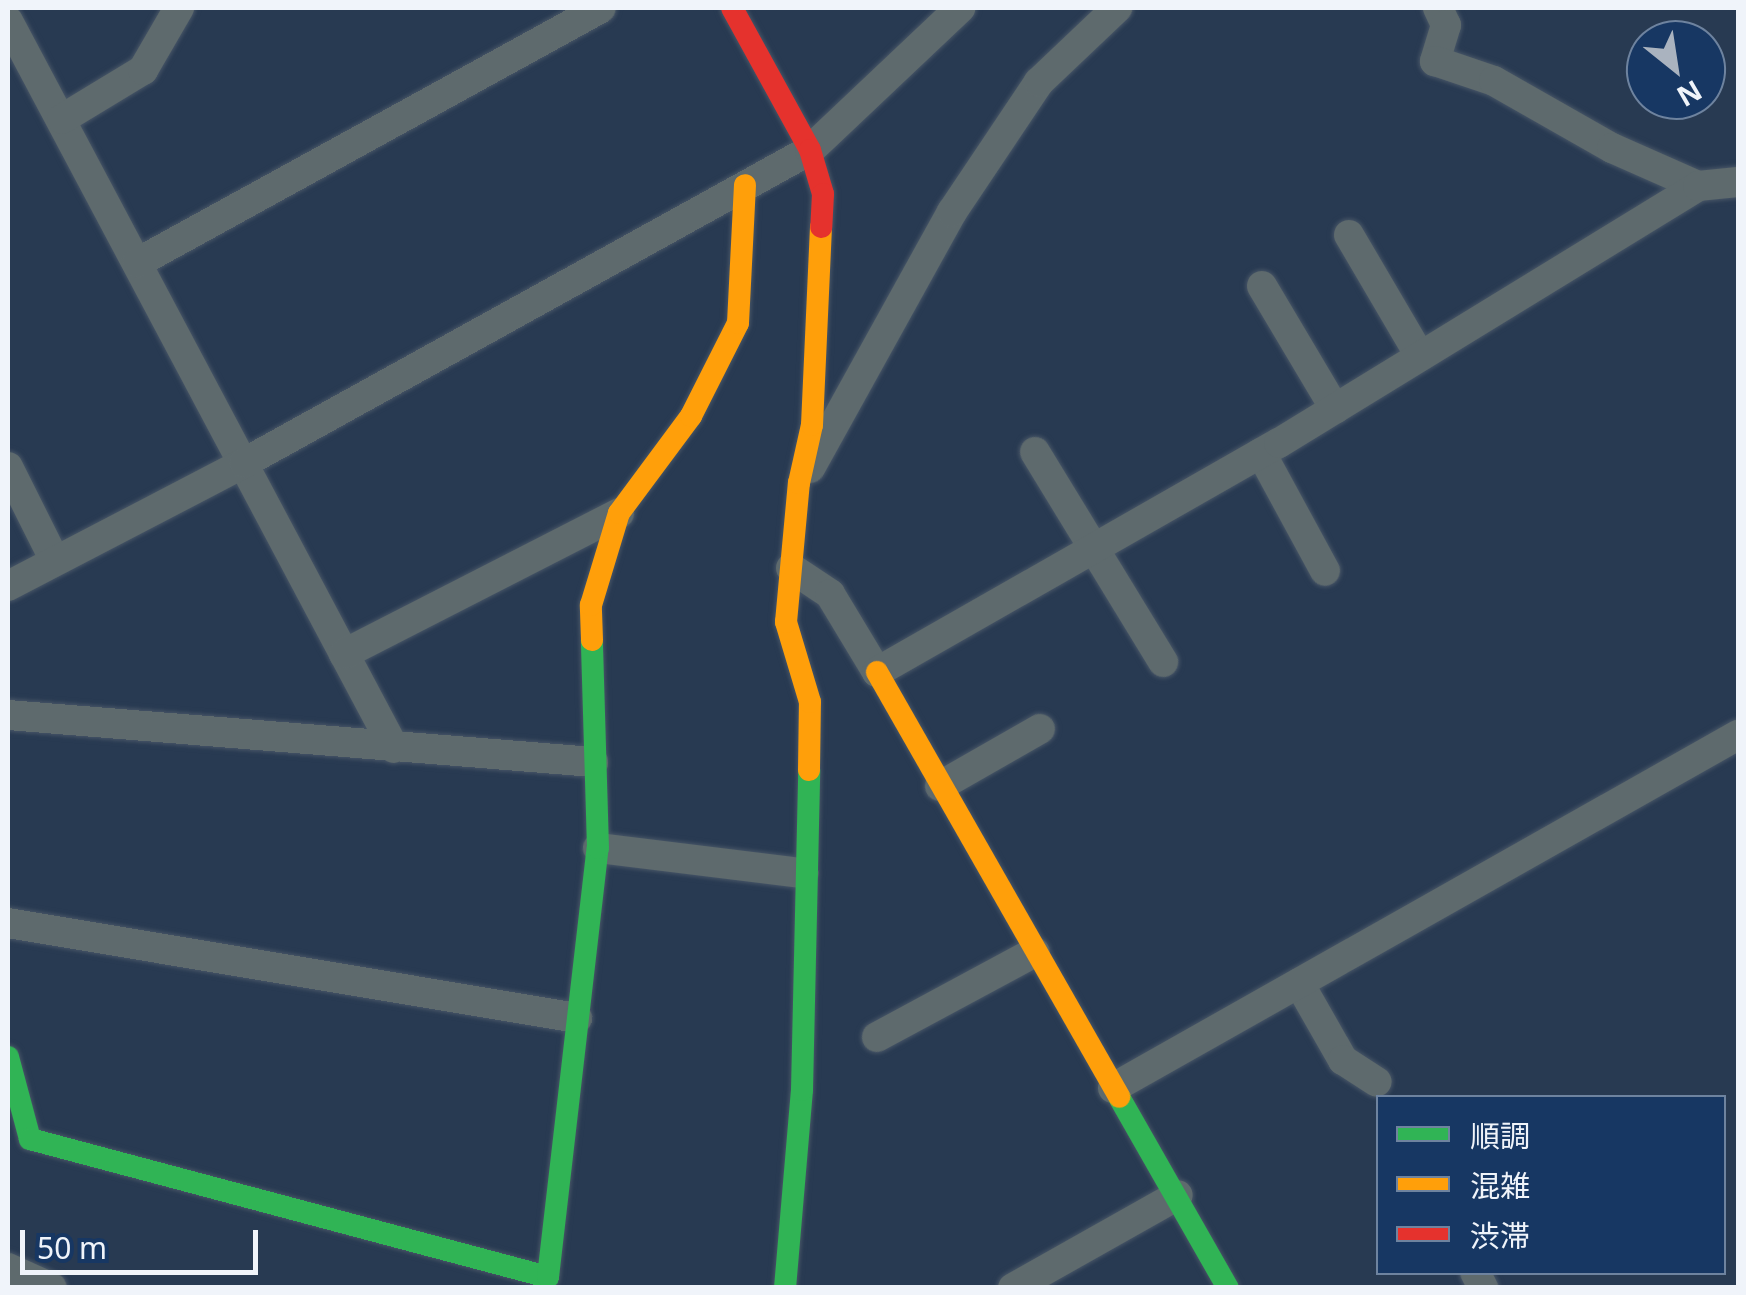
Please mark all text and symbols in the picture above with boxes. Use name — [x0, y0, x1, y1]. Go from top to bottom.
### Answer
north arrow — [1626, 20, 1726, 120]
text: N — [1671, 72, 1709, 116]
legend — [1376, 1095, 1726, 1275]
text: 順調 — [1470, 1115, 1530, 1156]
text: 混雑 — [1470, 1165, 1530, 1206]
scale bar — [25, 1210, 262, 1272]
text: 渋滞 — [1470, 1215, 1530, 1256]
text: 50 m — [37, 1227, 107, 1268]

